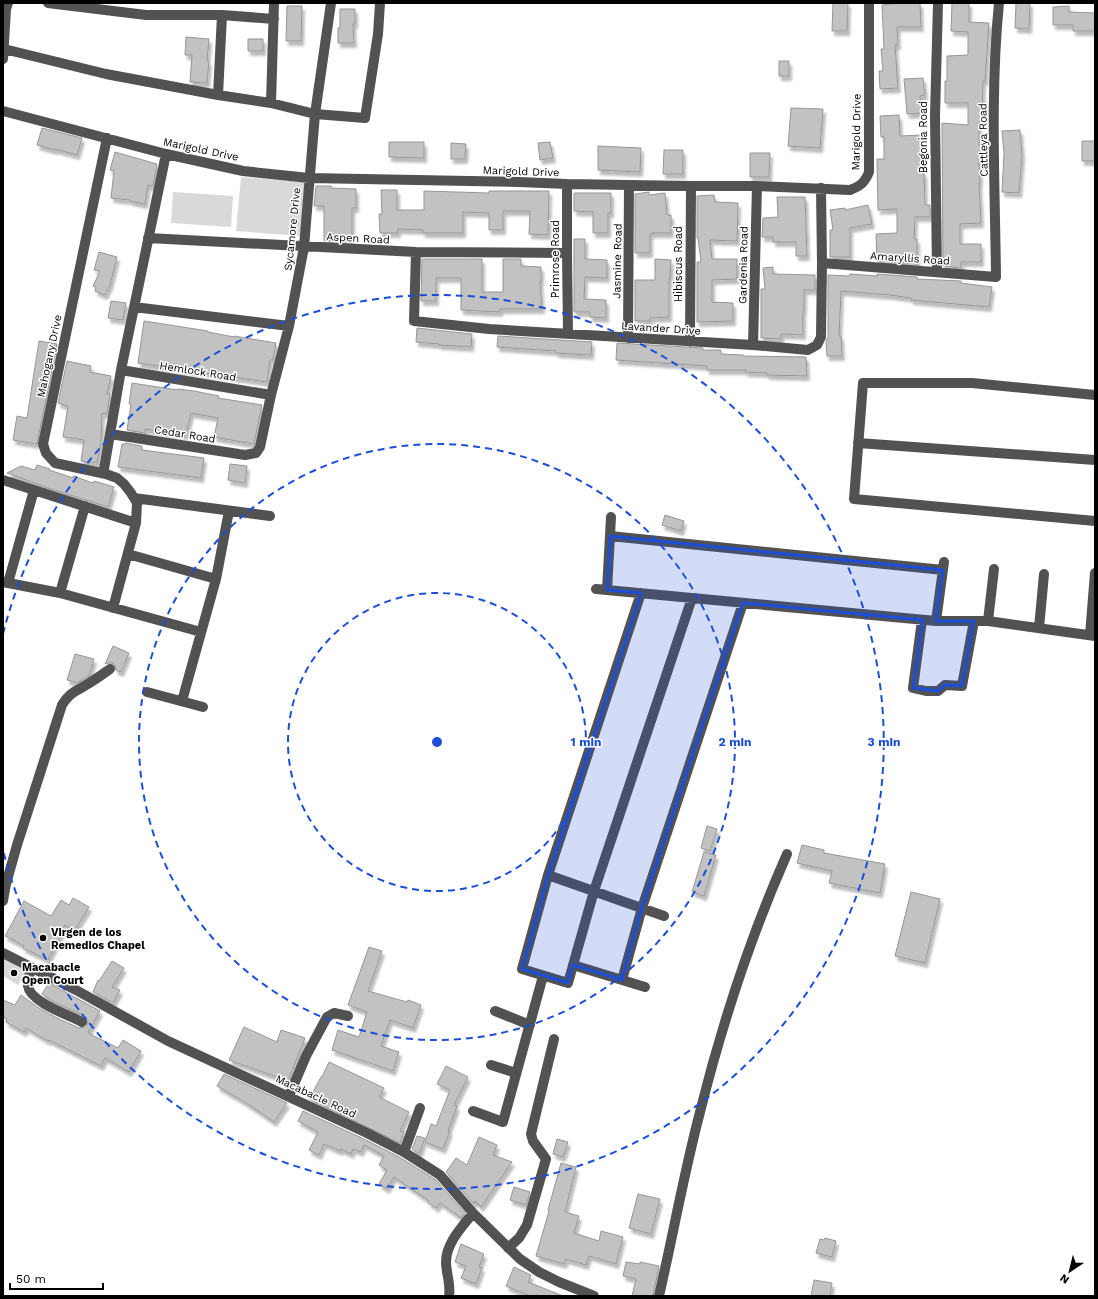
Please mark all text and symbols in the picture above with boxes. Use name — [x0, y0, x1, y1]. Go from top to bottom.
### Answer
street label: Marigold Drive — [849, 94, 864, 171]
street label: Begonia Road — [917, 101, 930, 173]
street label: Cattleya Road — [976, 103, 991, 177]
street label: Marigold Drive — [162, 135, 240, 164]
street label: Marigold Drive — [482, 164, 560, 179]
street label: Sycamore Drive — [282, 187, 303, 271]
street label: Primrose Road — [549, 220, 562, 298]
street label: Jasmine Road — [610, 223, 625, 299]
street label: Hibiscus Road — [672, 226, 685, 302]
street label: Gardenia Road — [736, 226, 751, 304]
street label: Aspen Road — [326, 230, 390, 247]
street label: Amaryllis Road — [870, 249, 950, 268]
street label: Mahogany Drive — [34, 314, 65, 399]
street label: Lavander Drive — [621, 319, 701, 338]
street label: Hemlock Road — [159, 359, 237, 384]
street label: Cedar Road — [153, 423, 216, 446]
centre of rings — [430, 735, 444, 749]
text: 1 min — [571, 735, 601, 749]
text: 2 min — [719, 735, 751, 749]
text: 3 min — [868, 735, 900, 749]
place label: Virgen de los Remedios Chapel — [51, 926, 145, 952]
marker: Virgen de los Remedios Chapel — [38, 933, 48, 943]
place label: Macabacle Open Court — [22, 961, 84, 987]
marker: Macabacle Open Court — [9, 968, 19, 978]
street label: Macabacle Road — [273, 1072, 358, 1121]
north arrow — [1050, 1251, 1090, 1291]
scale bar — [10, 1265, 103, 1291]
text: N — [1057, 1271, 1072, 1286]
text: 50 m — [16, 1272, 46, 1286]

